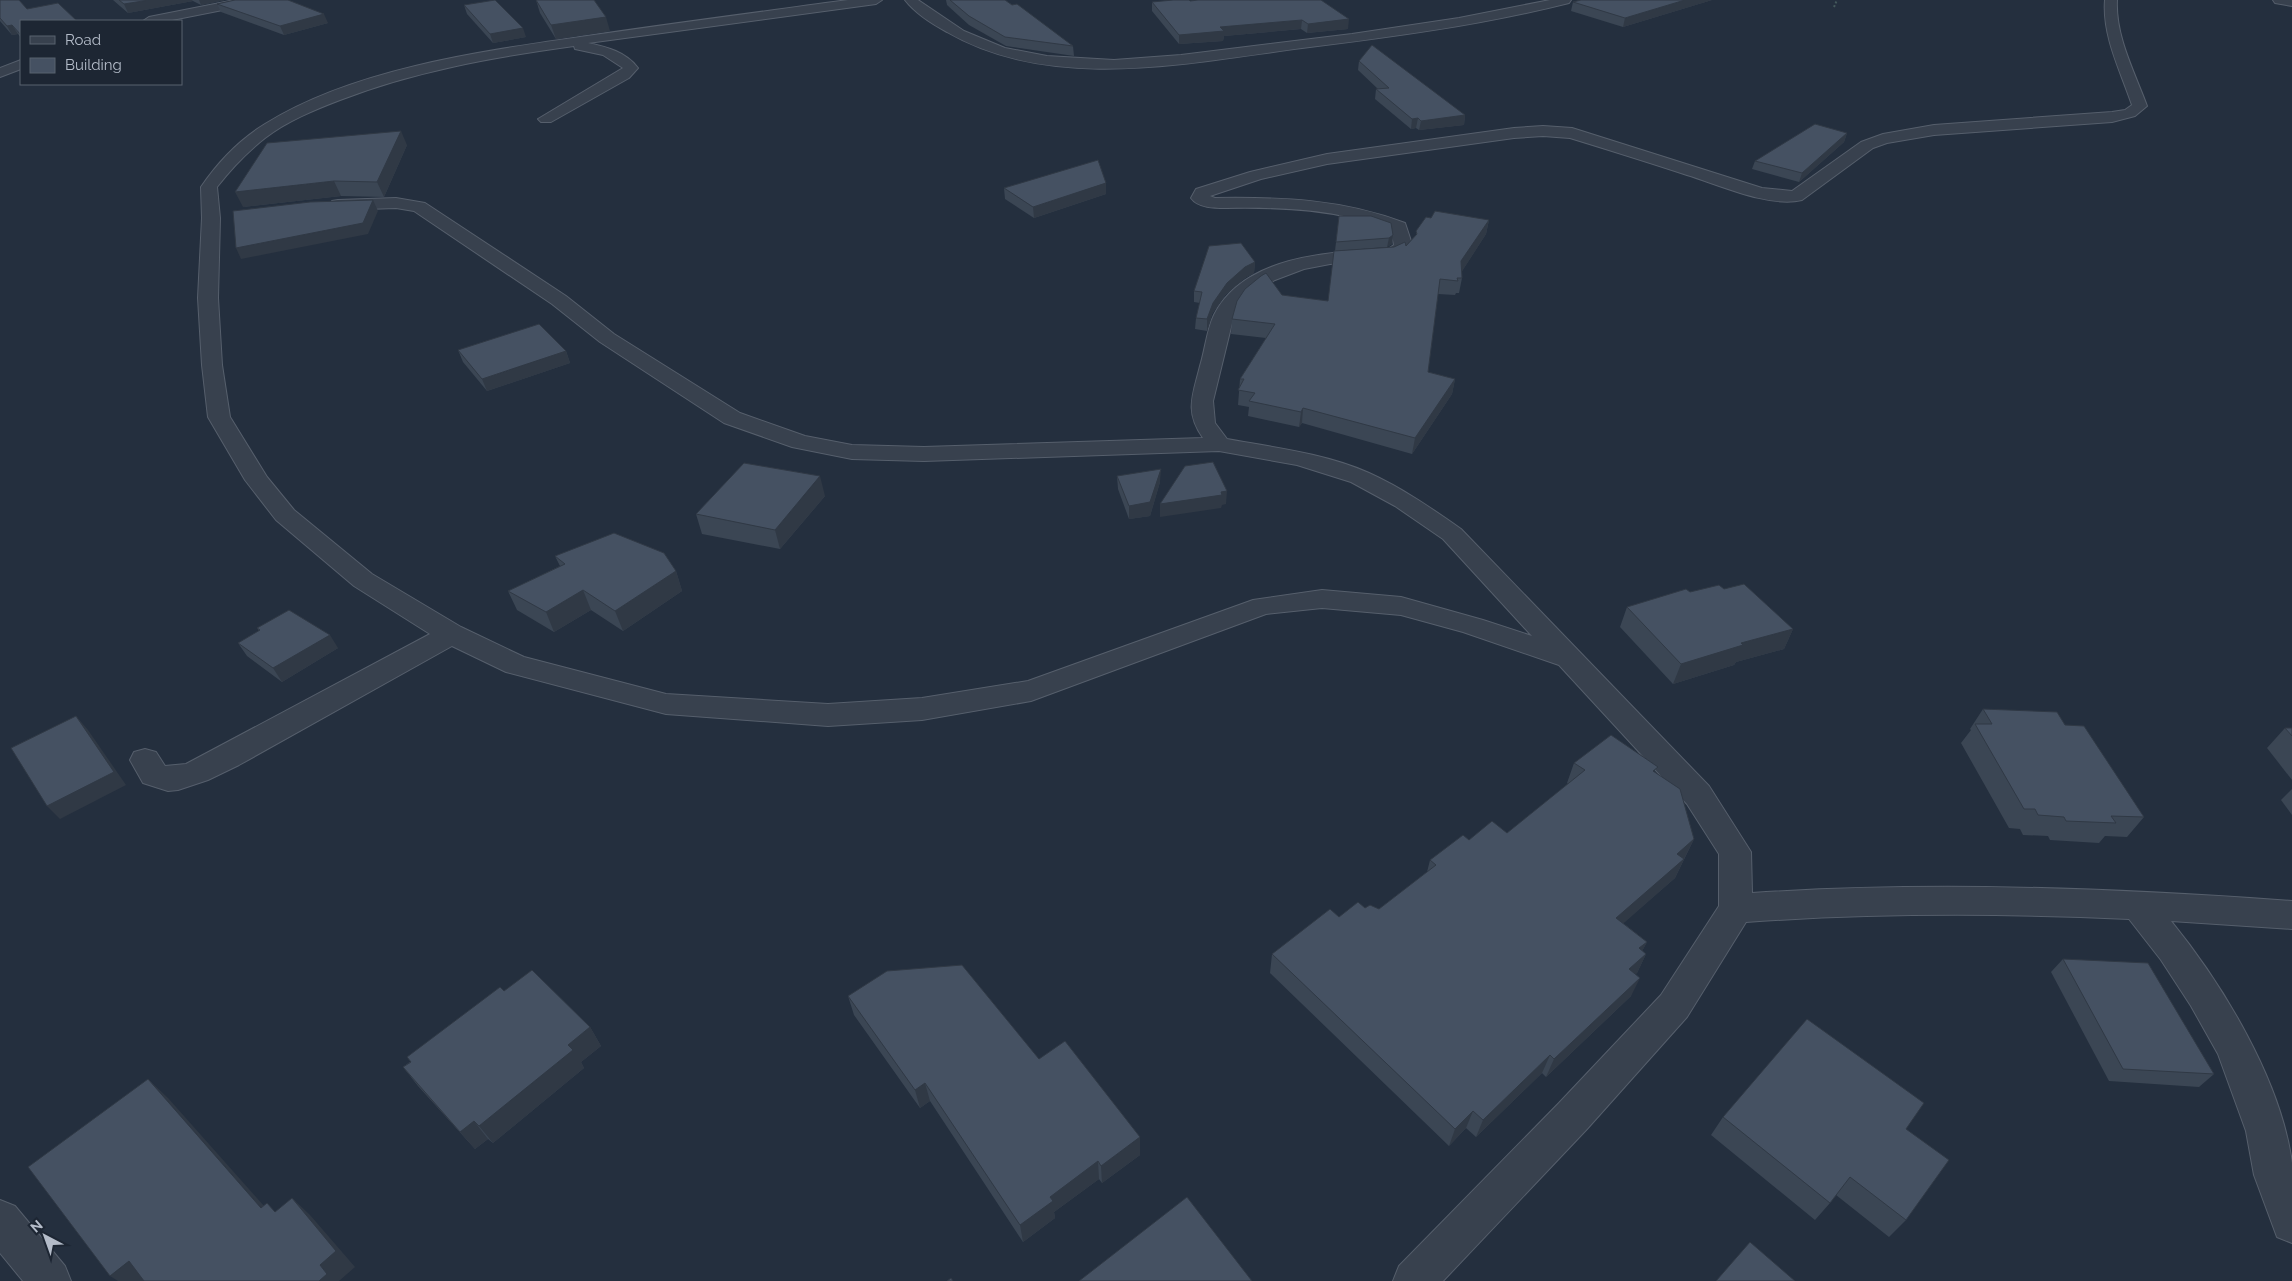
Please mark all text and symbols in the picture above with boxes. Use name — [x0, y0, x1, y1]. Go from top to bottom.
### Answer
legend — [20, 20, 182, 85]
text: Road — [65, 31, 101, 49]
text: Building — [65, 56, 122, 74]
north arrow — [20, 1211, 70, 1261]
text: N — [27, 1217, 46, 1236]

